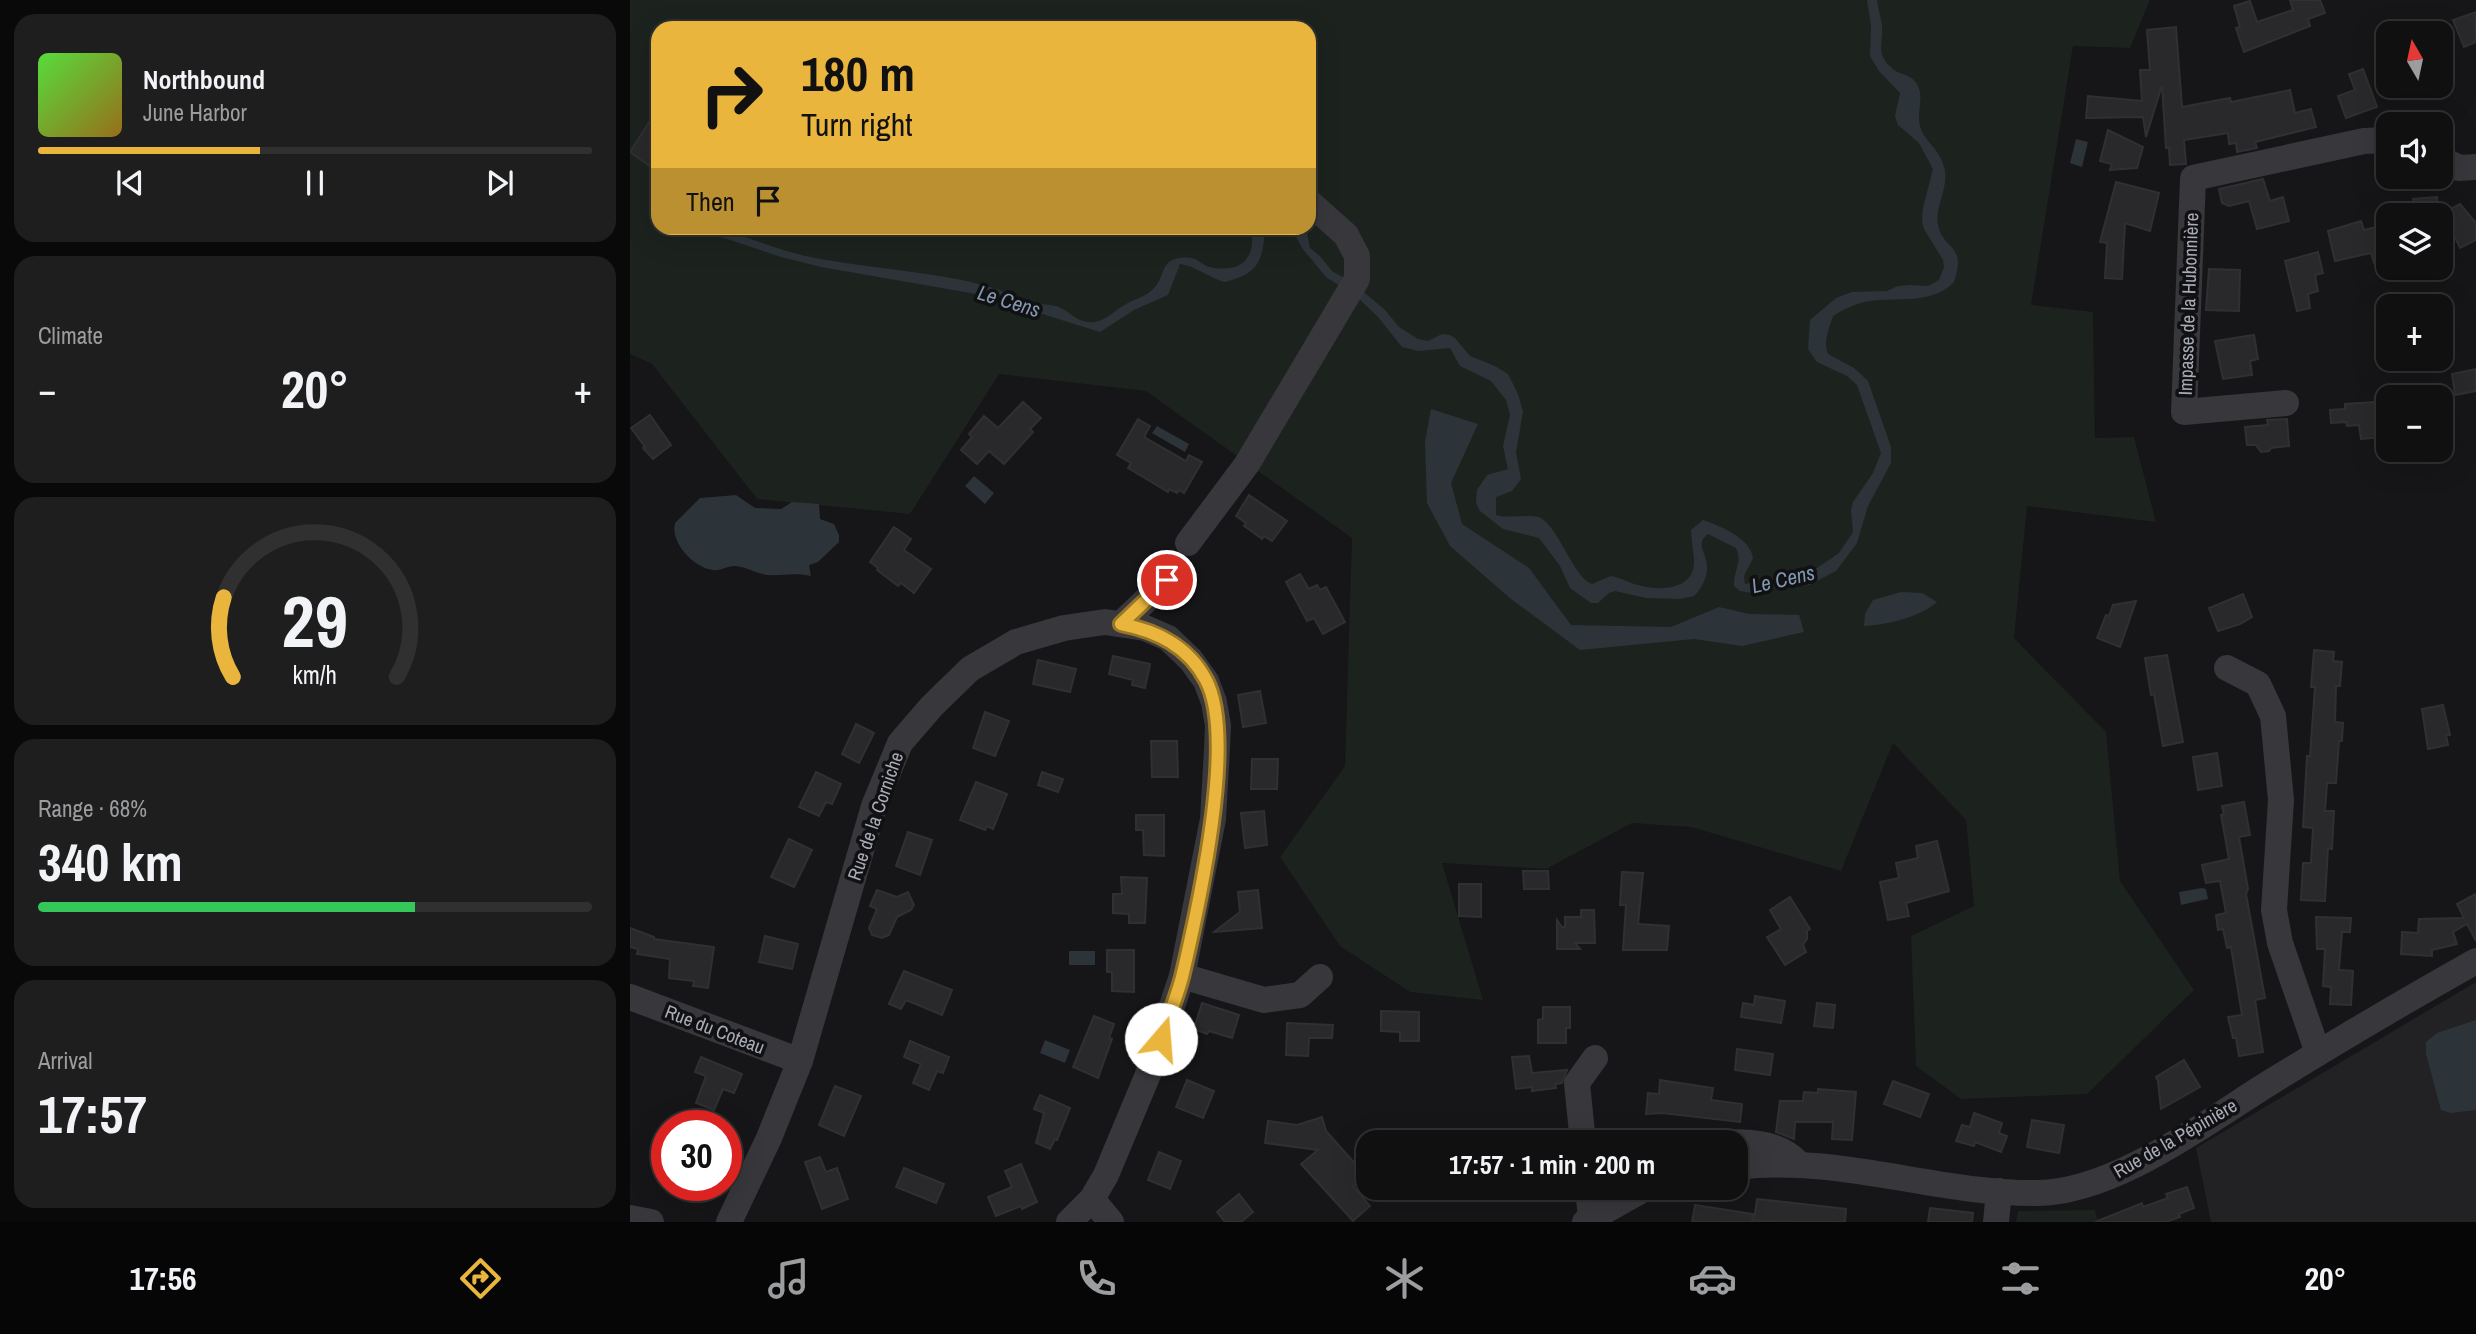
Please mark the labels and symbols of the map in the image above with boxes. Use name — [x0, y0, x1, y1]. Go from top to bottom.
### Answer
north arrow — [2376, 21, 2454, 98]
street label: Impasse de la Hubonnière — [2172, 212, 2204, 396]
water label: Le Cens — [974, 278, 1044, 324]
pin — [1137, 550, 1197, 610]
water label: Le Cens — [1748, 558, 1818, 600]
street label: Rue de la Corniche — [841, 748, 909, 884]
street label: Rue du Coteau — [661, 998, 769, 1060]
position arrow — [1124, 1002, 1198, 1076]
street label: Rue de la Pépinière — [2108, 1092, 2242, 1184]
speed limit sign: 30 — [651, 1110, 742, 1201]

